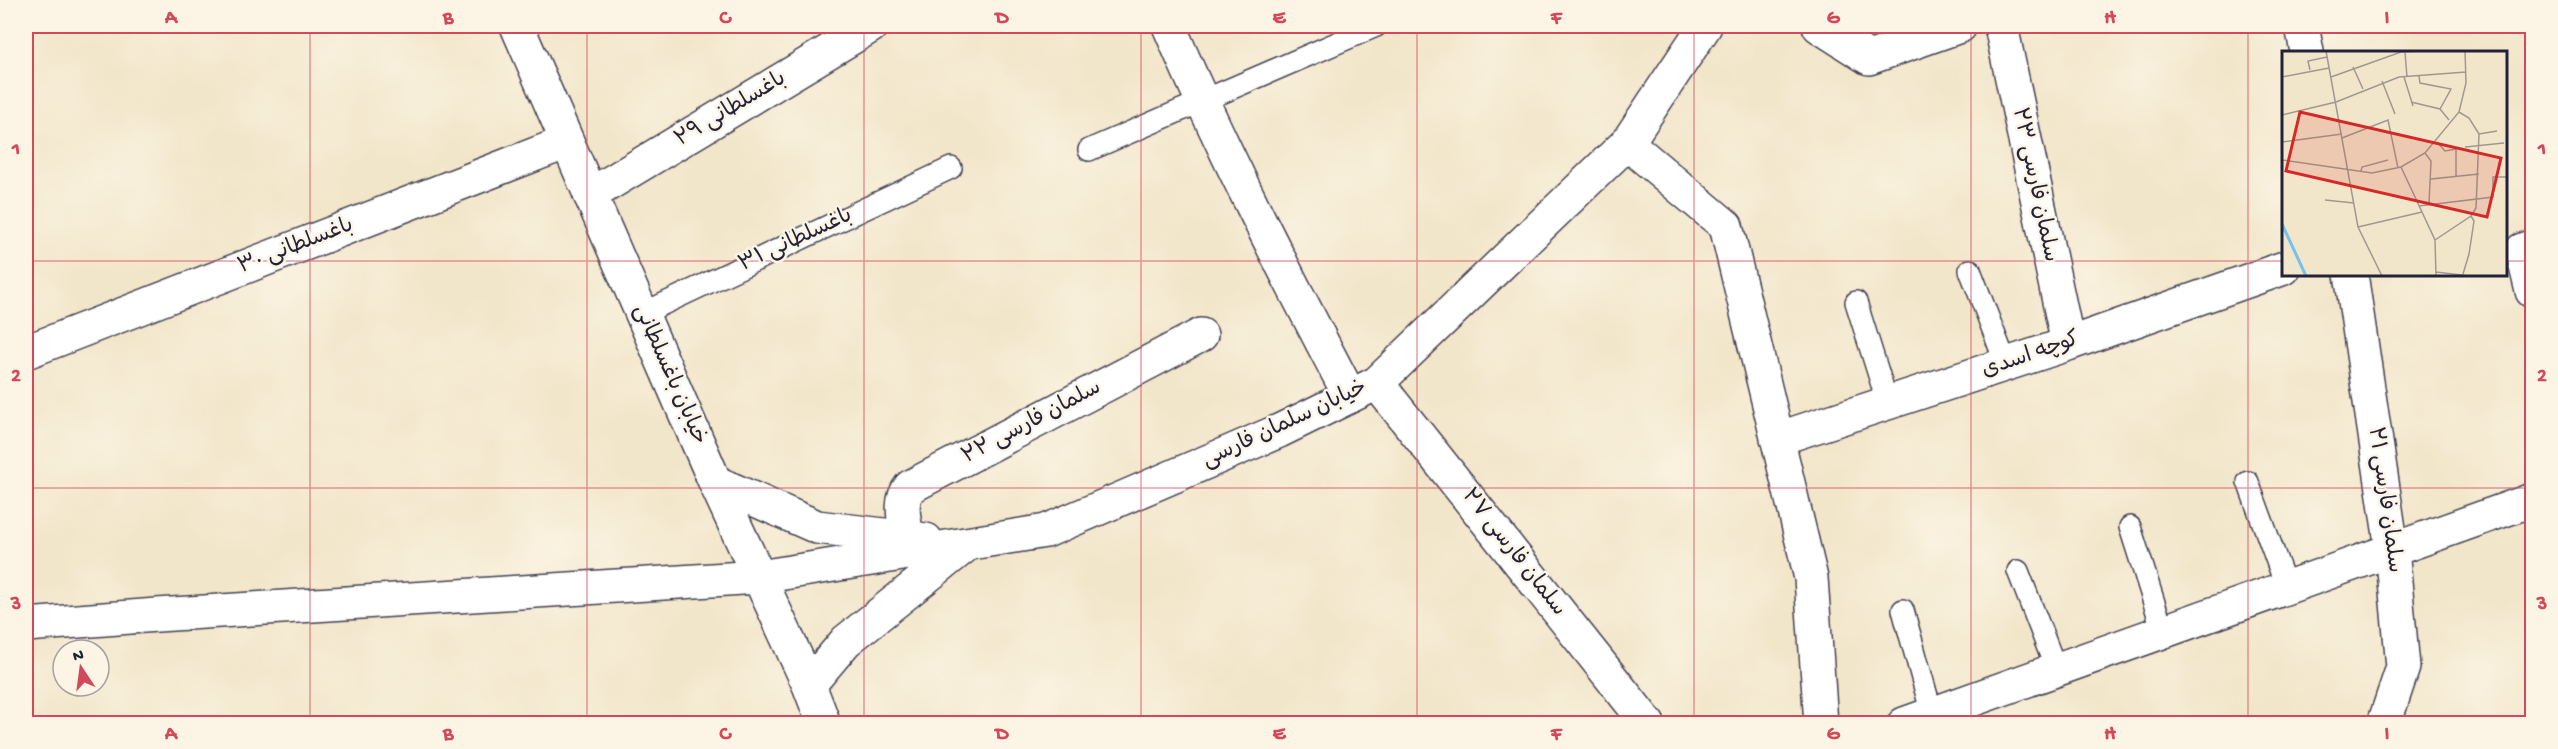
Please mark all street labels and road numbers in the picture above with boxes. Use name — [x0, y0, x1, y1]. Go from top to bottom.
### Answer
street label: باغسلطانی ۲۹ — [671, 67, 791, 153]
street label: سلمان فارسی ۲۳ — [2005, 105, 2063, 265]
street label: باغسلطانی ۳۱ — [735, 203, 857, 279]
street label: باغسلطانی ۳۰ — [235, 213, 357, 281]
street label: خیابان باغسلطانی — [626, 301, 712, 449]
street label: کوچه اسدی — [1979, 327, 2083, 385]
street label: سلمان فارسی ۲۲ — [958, 375, 1106, 471]
street label: خیابان سلمان فارسی — [1199, 375, 1371, 475]
street label: سلمان فارسی ۲۱ — [2361, 425, 2407, 575]
street label: سلمان فارسی ۲۷ — [1455, 484, 1571, 622]

